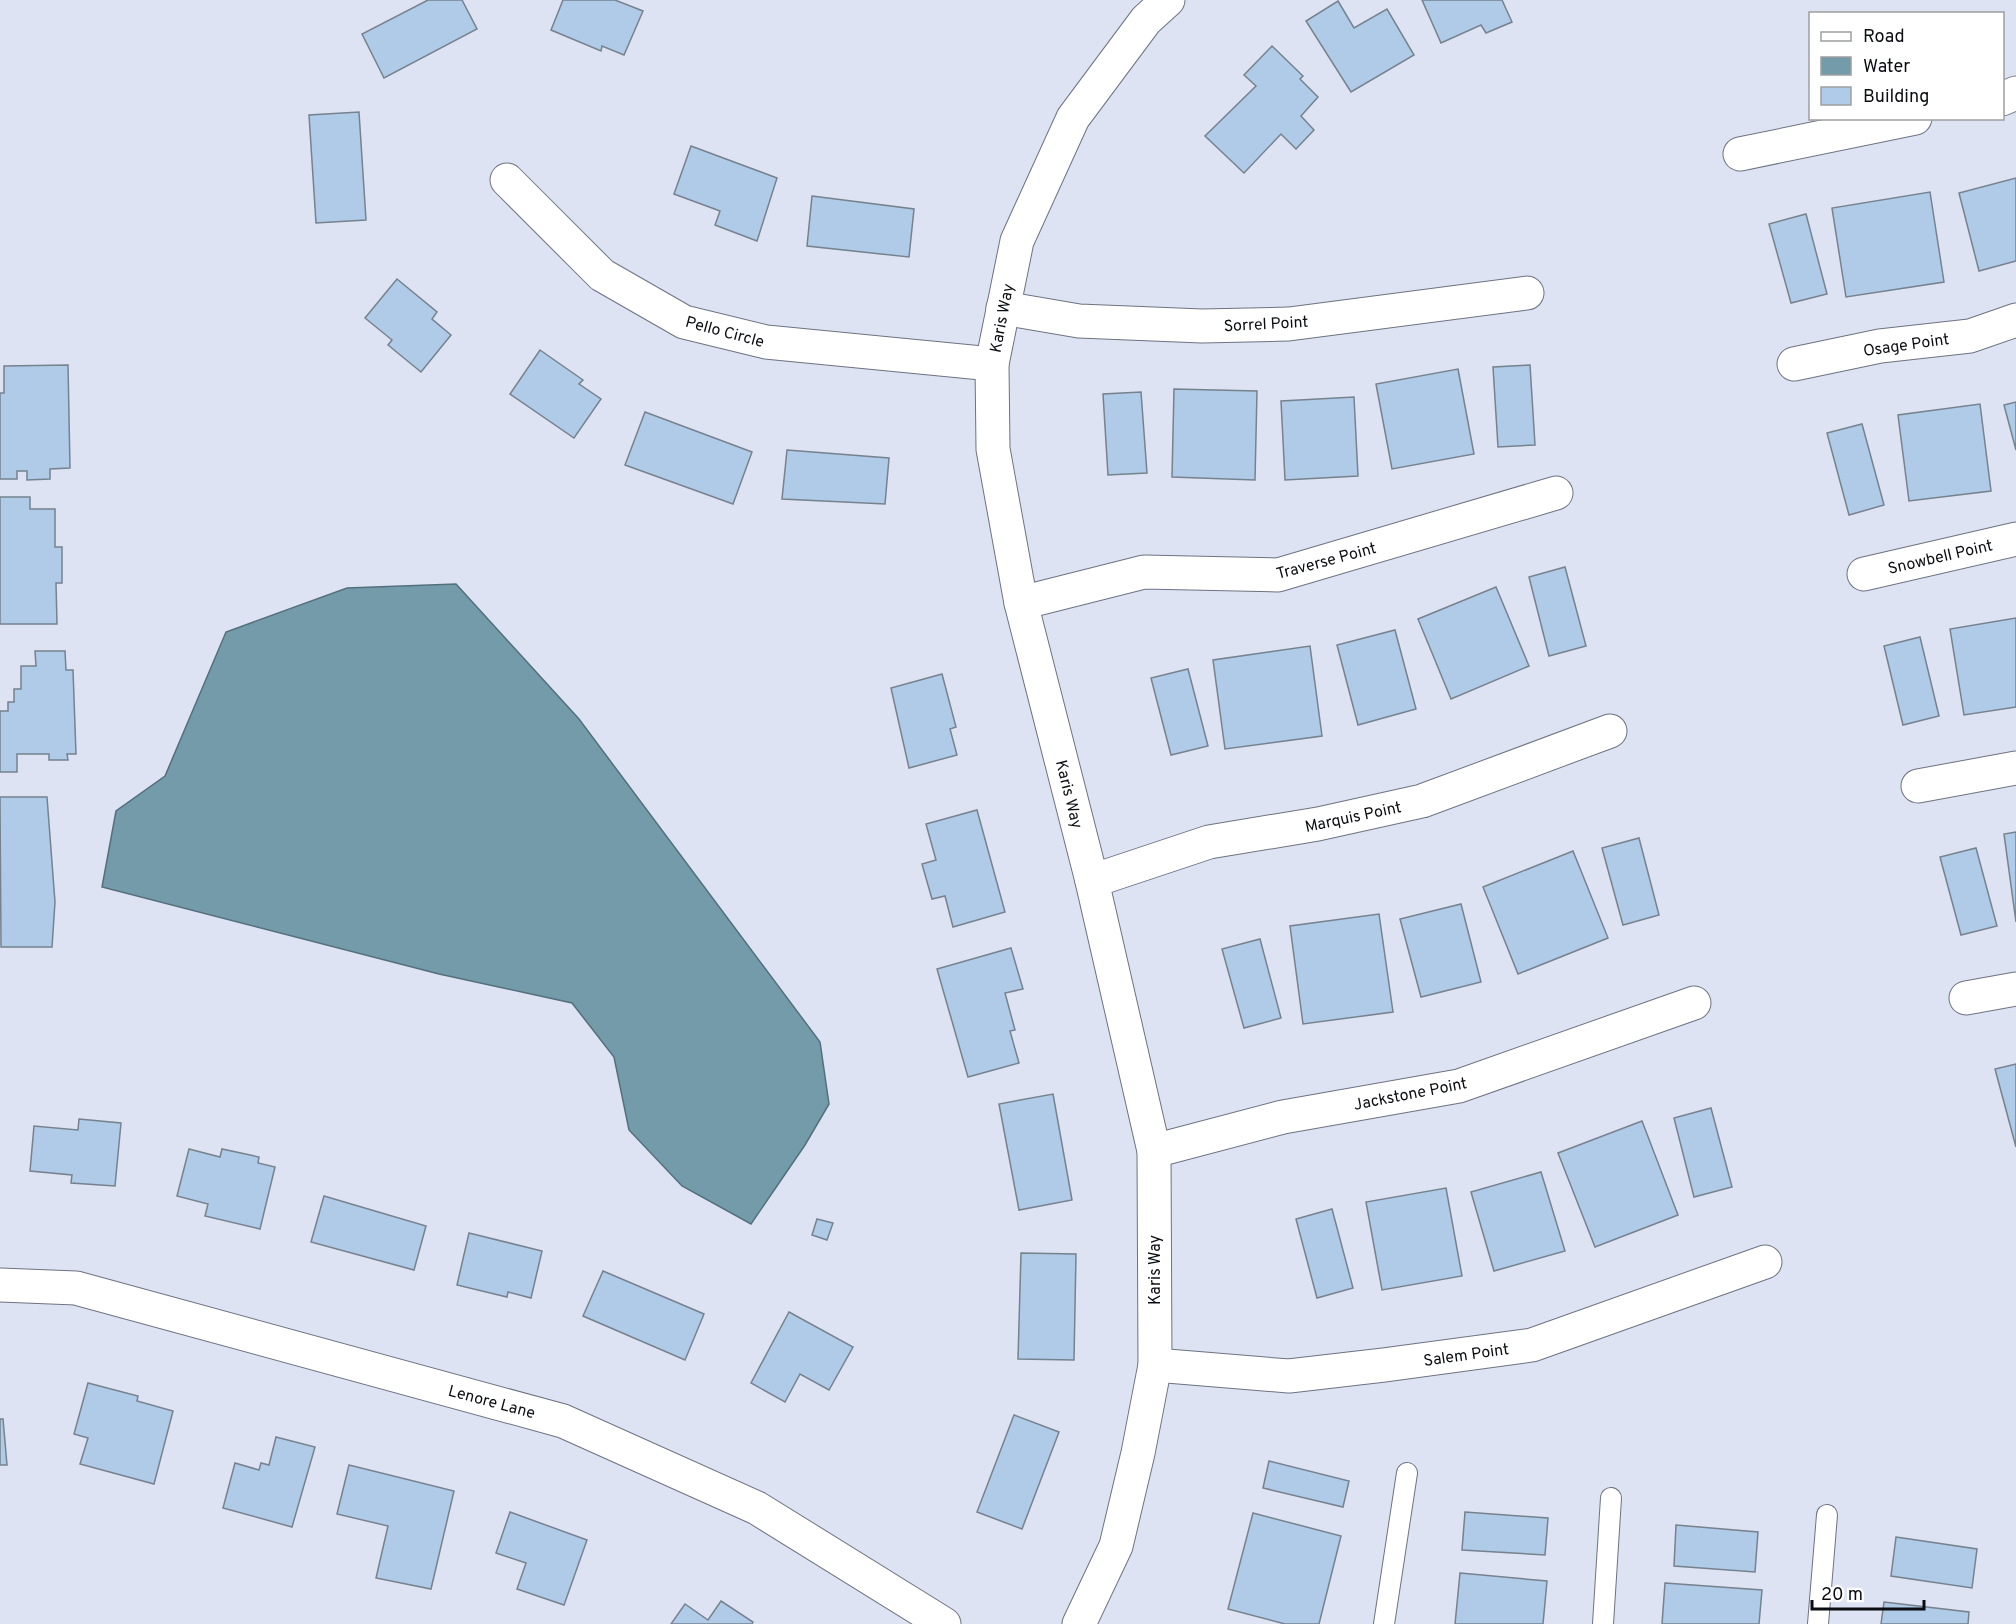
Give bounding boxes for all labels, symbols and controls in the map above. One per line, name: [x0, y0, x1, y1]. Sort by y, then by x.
legend: [1809, 12, 2004, 120]
text: Road: [1863, 26, 1905, 49]
text: Water: [1863, 56, 1910, 79]
text: Building: [1863, 86, 1929, 109]
street label: Karis Way: [986, 282, 1019, 355]
street label: Pello Circle: [683, 313, 766, 353]
street label: Sorrel Point: [1223, 313, 1309, 337]
street label: Osage Point: [1862, 330, 1950, 362]
street label: Snowbell Point: [1886, 536, 1995, 580]
street label: Traverse Point: [1274, 539, 1379, 585]
street label: Karis Way: [1050, 758, 1086, 831]
street label: Marquis Point: [1303, 798, 1403, 838]
street label: Jackstone Point: [1352, 1074, 1469, 1116]
street label: Karis Way: [1146, 1235, 1166, 1305]
street label: Salem Point: [1422, 1340, 1510, 1372]
street label: Lenore Lane: [446, 1382, 537, 1424]
scale bar: [1812, 1573, 1924, 1611]
text: 20 m: [1821, 1584, 1863, 1607]

